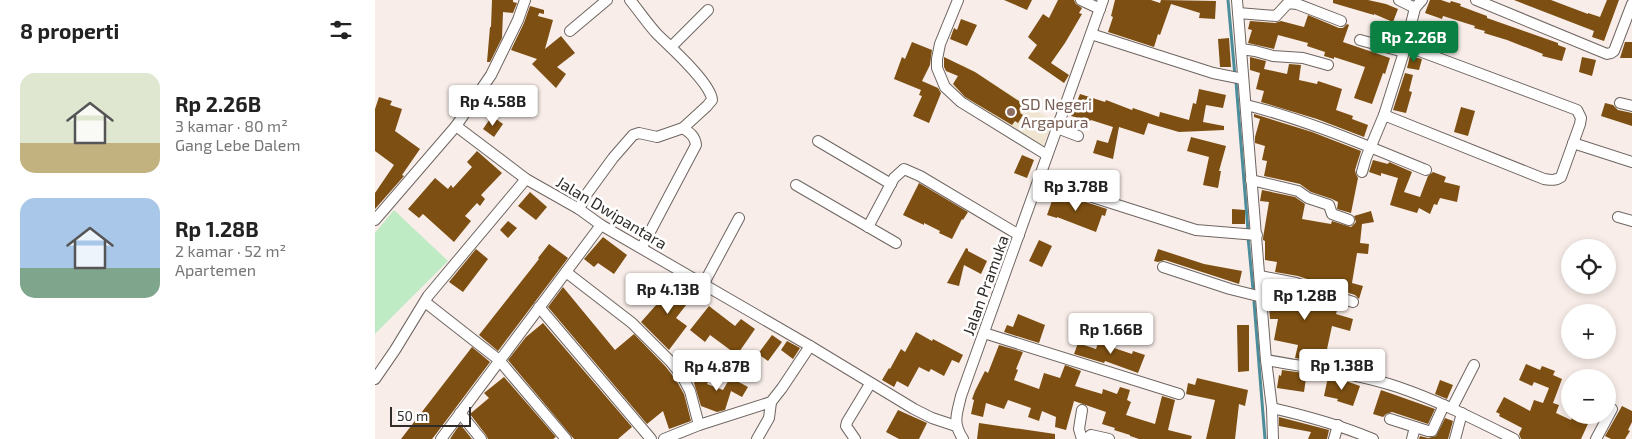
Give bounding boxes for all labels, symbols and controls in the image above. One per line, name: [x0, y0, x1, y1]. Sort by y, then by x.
icon: filters: [327, 16, 355, 44]
text: 8 properti: [20, 18, 119, 43]
pin: Rp 2.26B: [1362, 20, 1466, 63]
text: Rp 2.26B: [1381, 27, 1447, 46]
pin: Rp 4.58B: [441, 84, 545, 127]
text: Rp 2.26B: [175, 91, 261, 116]
text: Rp 4.58B: [460, 91, 526, 110]
icon: home: [60, 93, 120, 153]
place label: SD Negeri Argapura: [1021, 94, 1092, 131]
marker: SD Negeri Argapura: [1005, 106, 1017, 118]
text: 3 kamar · 80 m²: [175, 116, 288, 135]
text: Gang Lebe Dalem: [175, 135, 300, 154]
pin: Rp 3.78B: [1024, 170, 1128, 212]
street label: Jalan Dwipantara: [553, 171, 671, 253]
text: Rp 3.78B: [1044, 176, 1108, 195]
text: Rp 1.28B: [175, 216, 259, 241]
icon: home: [60, 218, 120, 278]
street label: Jalan Pramuka: [958, 232, 1012, 338]
map controls: [1561, 239, 1616, 424]
button: locate: [1561, 239, 1616, 294]
text: 2 kamar · 52 m²: [175, 241, 286, 260]
text: Apartemen: [175, 260, 256, 279]
pin: Rp 4.13B: [616, 272, 720, 315]
pin: Rp 1.28B: [1253, 278, 1357, 321]
text: Rp 4.13B: [636, 279, 700, 298]
text: Rp 1.28B: [1273, 285, 1337, 304]
button: +: [1561, 304, 1616, 359]
pin: Rp 1.66B: [1059, 312, 1163, 355]
text: Rp 1.66B: [1079, 319, 1143, 338]
pin: Rp 1.38B: [1290, 348, 1394, 391]
pin: Rp 4.87B: [665, 350, 769, 392]
text: Rp 1.38B: [1310, 355, 1374, 374]
text: Rp 4.87B: [684, 356, 750, 375]
button: −: [1561, 369, 1616, 424]
scale bar: [390, 404, 471, 427]
text: 50 m: [397, 407, 428, 424]

